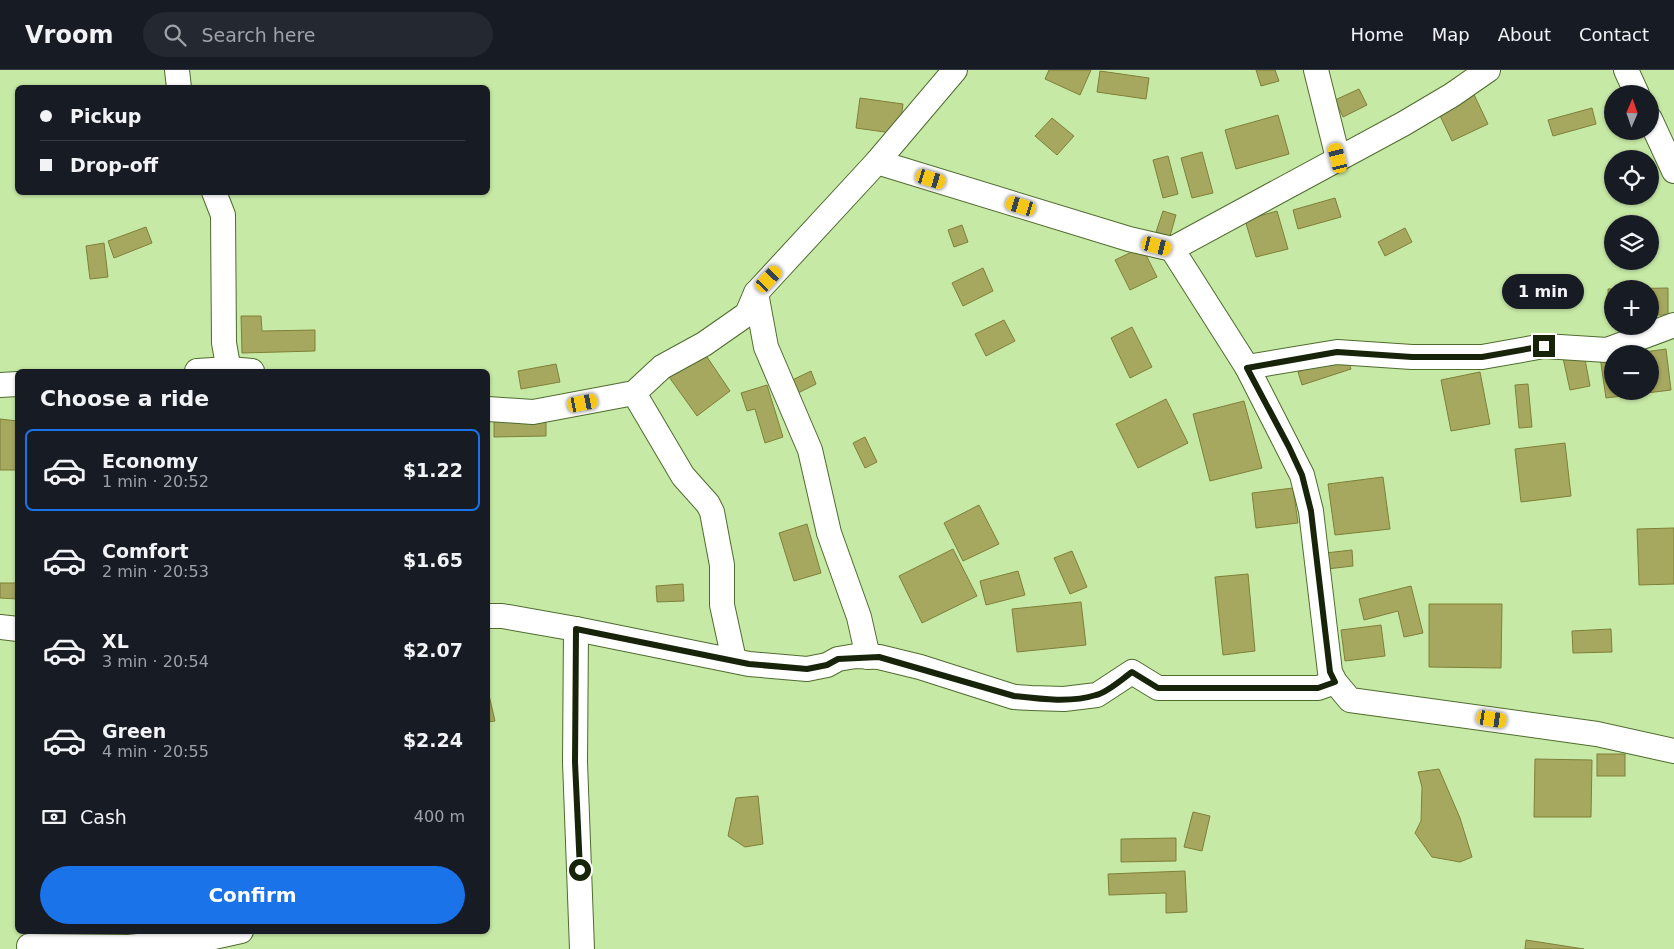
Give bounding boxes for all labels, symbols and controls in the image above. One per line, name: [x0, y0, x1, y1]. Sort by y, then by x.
search box: [143, 12, 493, 57]
text: Vroom: [25, 21, 113, 49]
icon: search: [161, 21, 189, 49]
text: Search here: [201, 24, 316, 46]
text: Home: [1351, 24, 1404, 45]
text: Map: [1432, 24, 1470, 45]
text: About: [1498, 24, 1551, 45]
text: Contact: [1579, 24, 1649, 45]
north arrow: [1604, 85, 1659, 140]
map controls: [1604, 85, 1659, 400]
text: Pickup: [70, 105, 141, 127]
car: [1327, 142, 1348, 174]
button: locate: [1604, 150, 1659, 205]
text: Drop-off: [70, 154, 158, 176]
car: [914, 167, 947, 191]
car: [1004, 194, 1037, 218]
button: layers: [1604, 215, 1659, 270]
car: [1140, 235, 1173, 257]
car: [753, 263, 784, 295]
callout: 1 min: [1503, 274, 1585, 308]
button: +: [1604, 280, 1659, 335]
text: 1 min: [1518, 282, 1568, 301]
route end: [1533, 335, 1555, 357]
button: −: [1604, 345, 1659, 400]
text: Choose a ride: [40, 386, 209, 411]
car: [566, 393, 599, 413]
icon: car: [42, 448, 87, 493]
text: Economy: [102, 450, 198, 472]
text: $1.22: [403, 459, 463, 481]
text: 1 min · 20:52: [102, 472, 209, 491]
icon: car: [42, 538, 87, 583]
text: Comfort: [102, 540, 189, 562]
text: $1.65: [403, 549, 463, 571]
text: 2 min · 20:53: [102, 562, 209, 581]
icon: car: [42, 628, 87, 673]
text: XL: [102, 630, 129, 652]
text: $2.07: [403, 639, 463, 661]
text: 3 min · 20:54: [102, 652, 209, 671]
car: [1476, 709, 1507, 729]
icon: car: [42, 718, 87, 763]
text: Green: [102, 720, 166, 742]
text: $2.24: [403, 729, 463, 751]
text: 4 min · 20:55: [102, 742, 209, 761]
icon: cash: [40, 803, 68, 831]
text: Cash: [80, 806, 127, 828]
text: 400 m: [414, 807, 465, 826]
route start: [569, 859, 591, 881]
button: Confirm: [40, 866, 465, 924]

